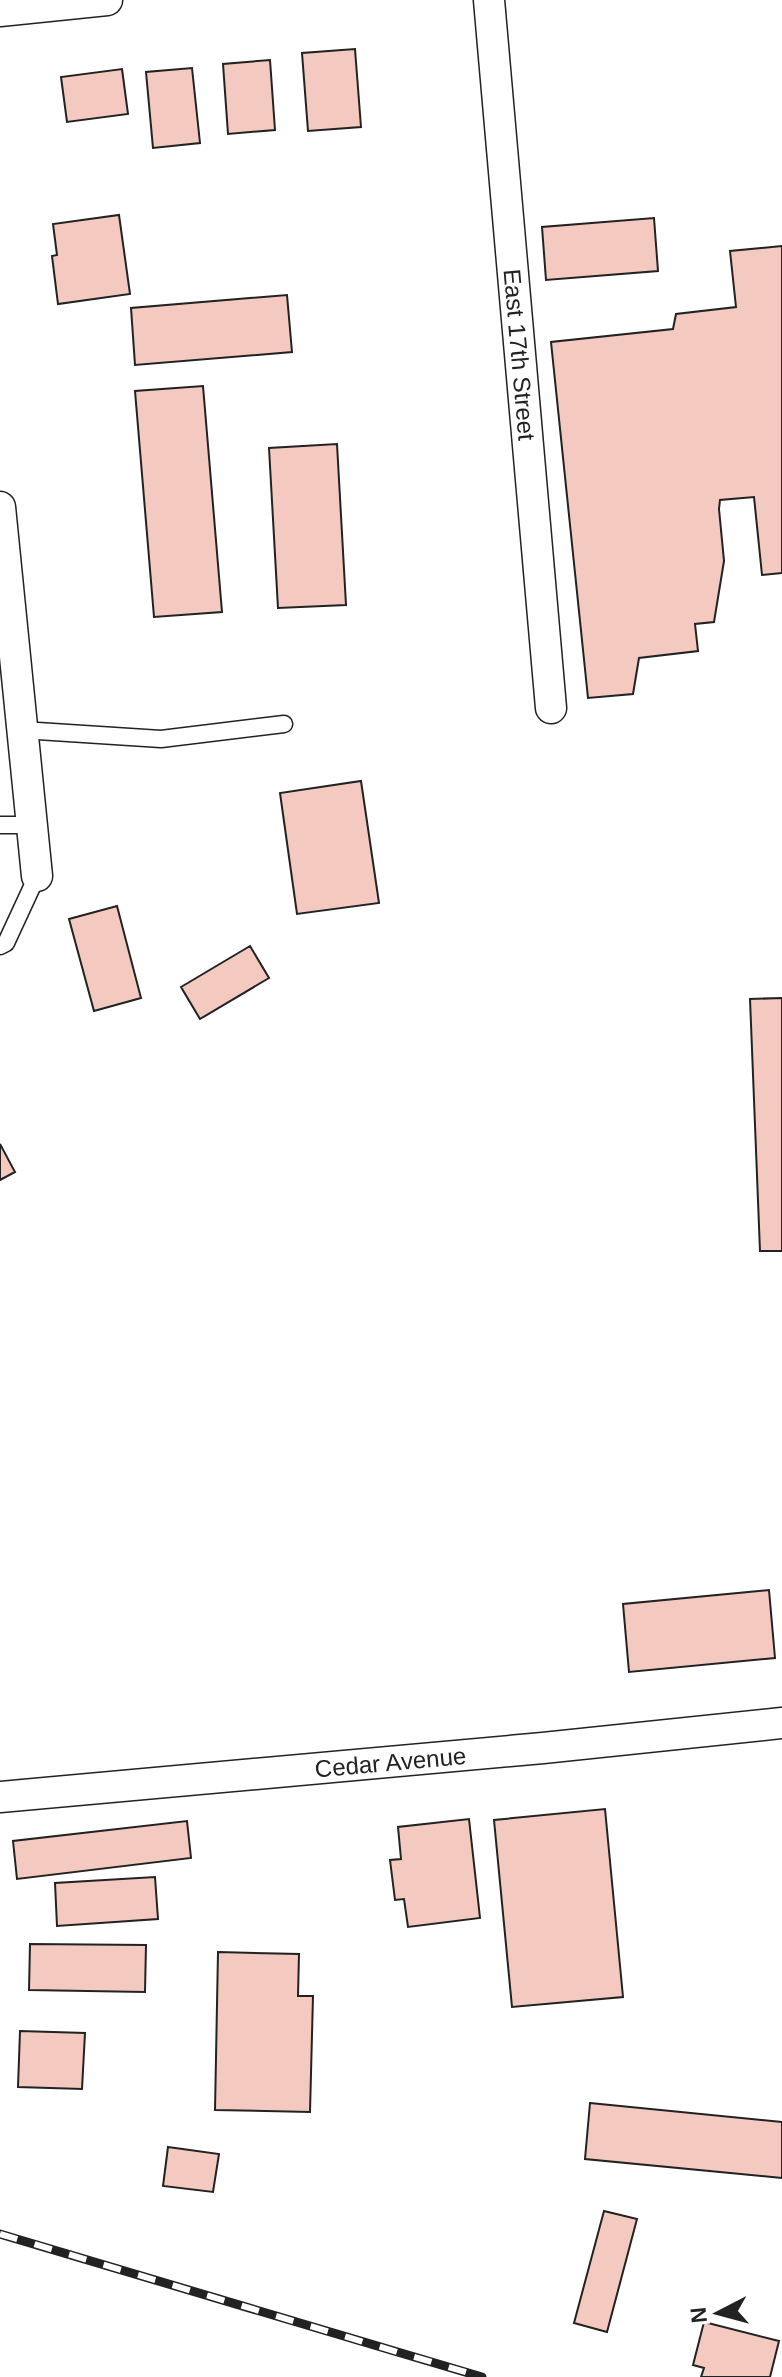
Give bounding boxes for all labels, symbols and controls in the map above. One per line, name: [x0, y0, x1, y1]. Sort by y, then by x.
street label: East 17th Street: [499, 268, 541, 442]
street label: Cedar Avenue: [314, 1742, 467, 1782]
north arrow: [678, 2273, 758, 2353]
text: N: [685, 2306, 712, 2324]

